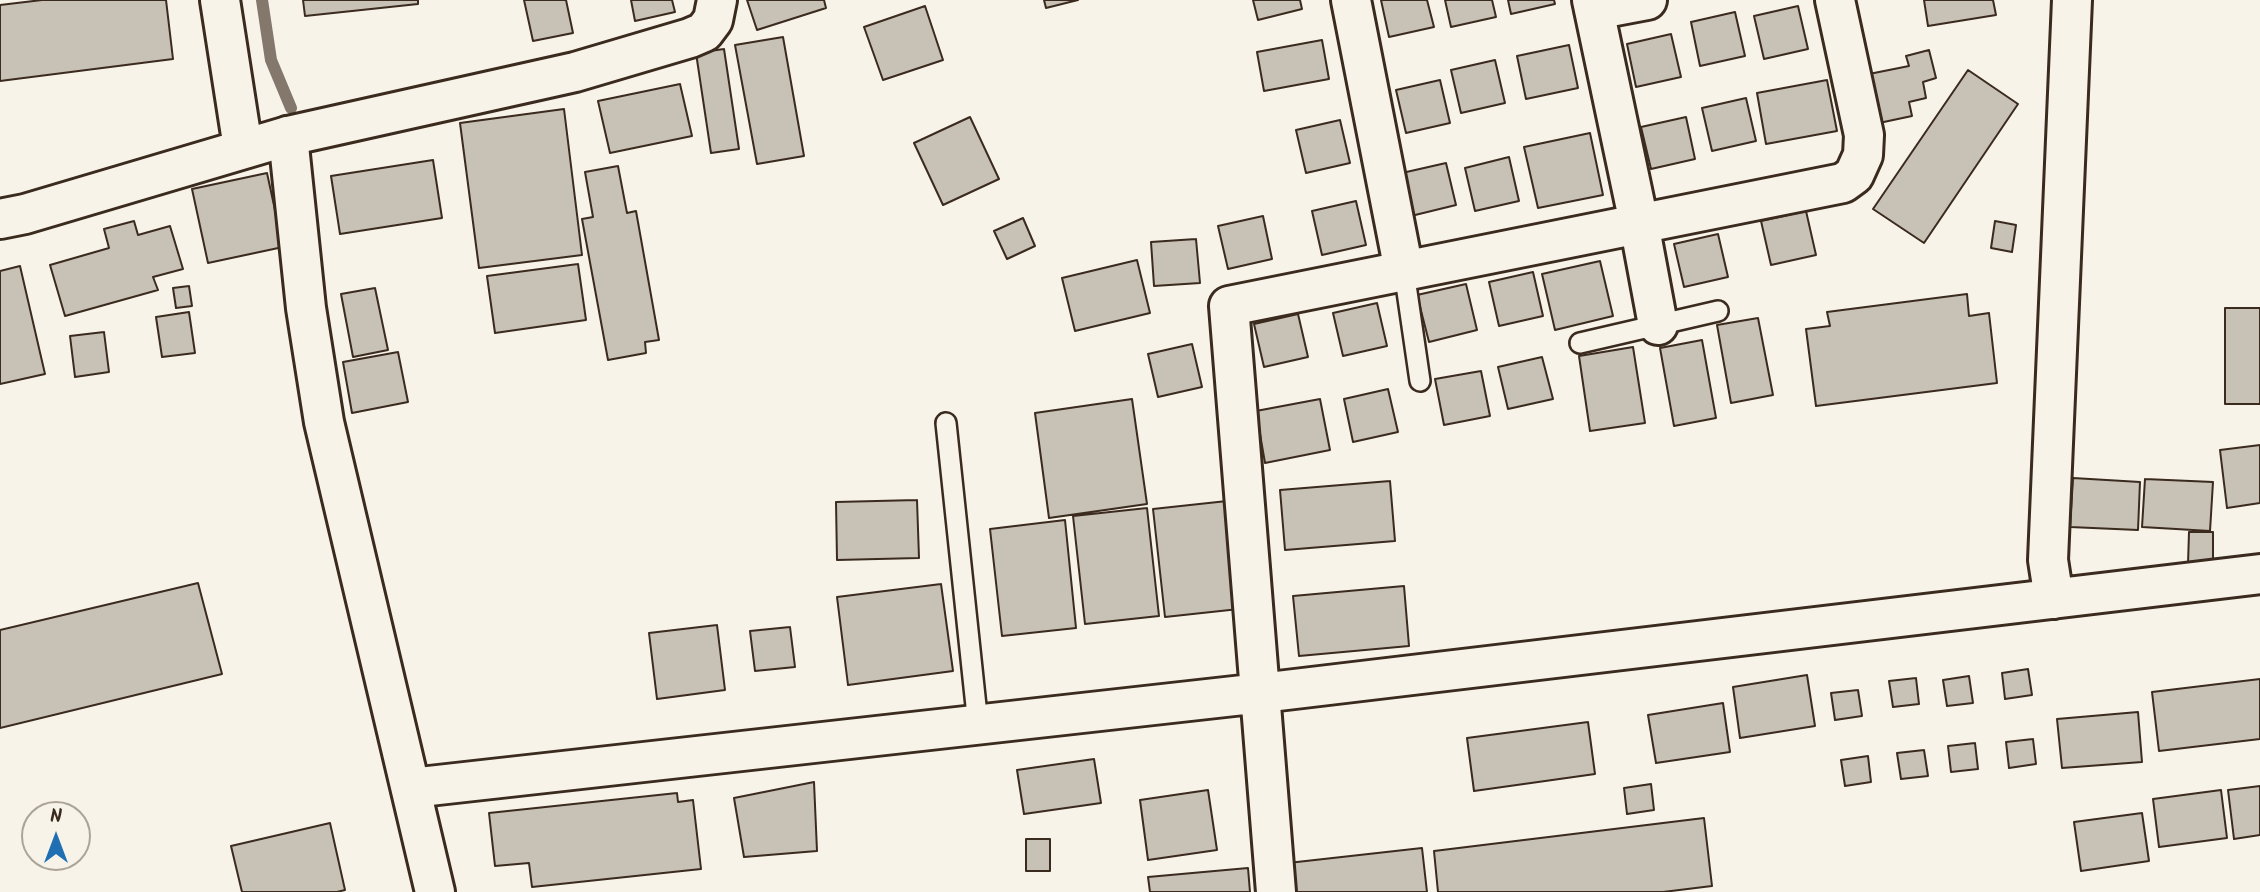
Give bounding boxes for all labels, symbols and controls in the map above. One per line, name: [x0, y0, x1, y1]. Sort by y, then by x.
north arrow: [21, 801, 91, 871]
text: N: [50, 802, 62, 832]

